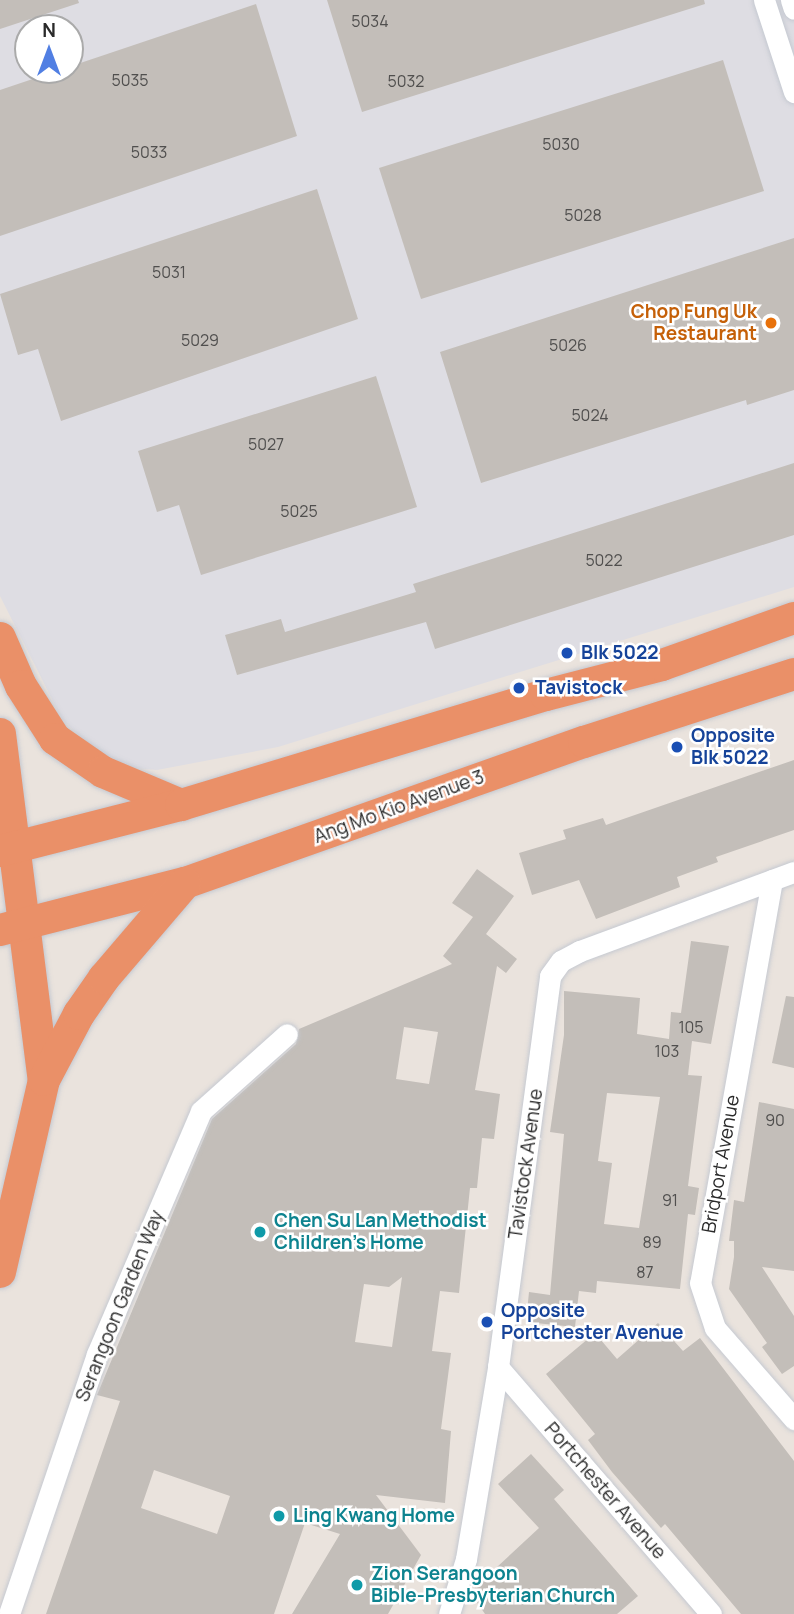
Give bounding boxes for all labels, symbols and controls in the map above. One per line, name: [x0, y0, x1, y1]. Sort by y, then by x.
house number: 5034: [351, 11, 389, 31]
north arrow: [14, 14, 84, 84]
text: N: [42, 17, 56, 43]
house number: 5035: [111, 70, 149, 90]
house number: 5032: [388, 71, 424, 91]
house number: 5030: [542, 134, 580, 154]
house number: 5033: [131, 142, 167, 162]
house number: 5028: [564, 205, 602, 225]
house number: 5031: [152, 262, 186, 282]
place label: Chop Fung Uk Restaurant: [631, 301, 757, 345]
marker: Chop Fung Uk Restaurant: [763, 315, 779, 331]
house number: 5029: [181, 330, 219, 350]
house number: 5026: [549, 335, 587, 355]
house number: 5024: [571, 405, 609, 425]
house number: 5027: [248, 434, 284, 454]
house number: 5025: [280, 501, 318, 521]
house number: 5022: [585, 550, 623, 570]
place label: Blk 5022: [581, 642, 659, 664]
marker: Blk 5022: [559, 645, 575, 661]
place label: Tavistock: [535, 677, 622, 699]
marker: Tavistock: [509, 678, 529, 698]
place label: Opposite Blk 5022: [691, 725, 775, 769]
marker: Opposite Blk 5022: [669, 739, 685, 755]
street label: Ang Mo Kio Avenue 3: [311, 766, 487, 848]
house number: 105: [678, 1017, 704, 1037]
house number: 103: [655, 1041, 679, 1061]
street label: Tavistock Avenue: [504, 1087, 548, 1241]
street label: Bridport Avenue: [698, 1093, 744, 1235]
house number: 90: [765, 1110, 785, 1130]
house number: 91: [662, 1190, 678, 1210]
street label: Serangoon Garden Way: [71, 1207, 169, 1405]
place label: Chen Su Lan Methodist Children's Home: [274, 1210, 487, 1254]
marker: Chen Su Lan Methodist Children's Home: [252, 1224, 268, 1240]
house number: 89: [642, 1232, 662, 1252]
house number: 87: [636, 1262, 654, 1282]
place label: Opposite Portchester Avenue: [501, 1300, 684, 1344]
marker: Opposite Portchester Avenue: [479, 1314, 495, 1330]
street label: Portchester Avenue: [539, 1418, 671, 1564]
place label: Ling Kwang Home: [293, 1505, 455, 1527]
marker: Ling Kwang Home: [271, 1508, 287, 1524]
place label: Zion Serangoon Bible-Presbyterian Church: [371, 1563, 615, 1607]
marker: Zion Serangoon Bible-Presbyterian Church: [349, 1577, 365, 1593]

